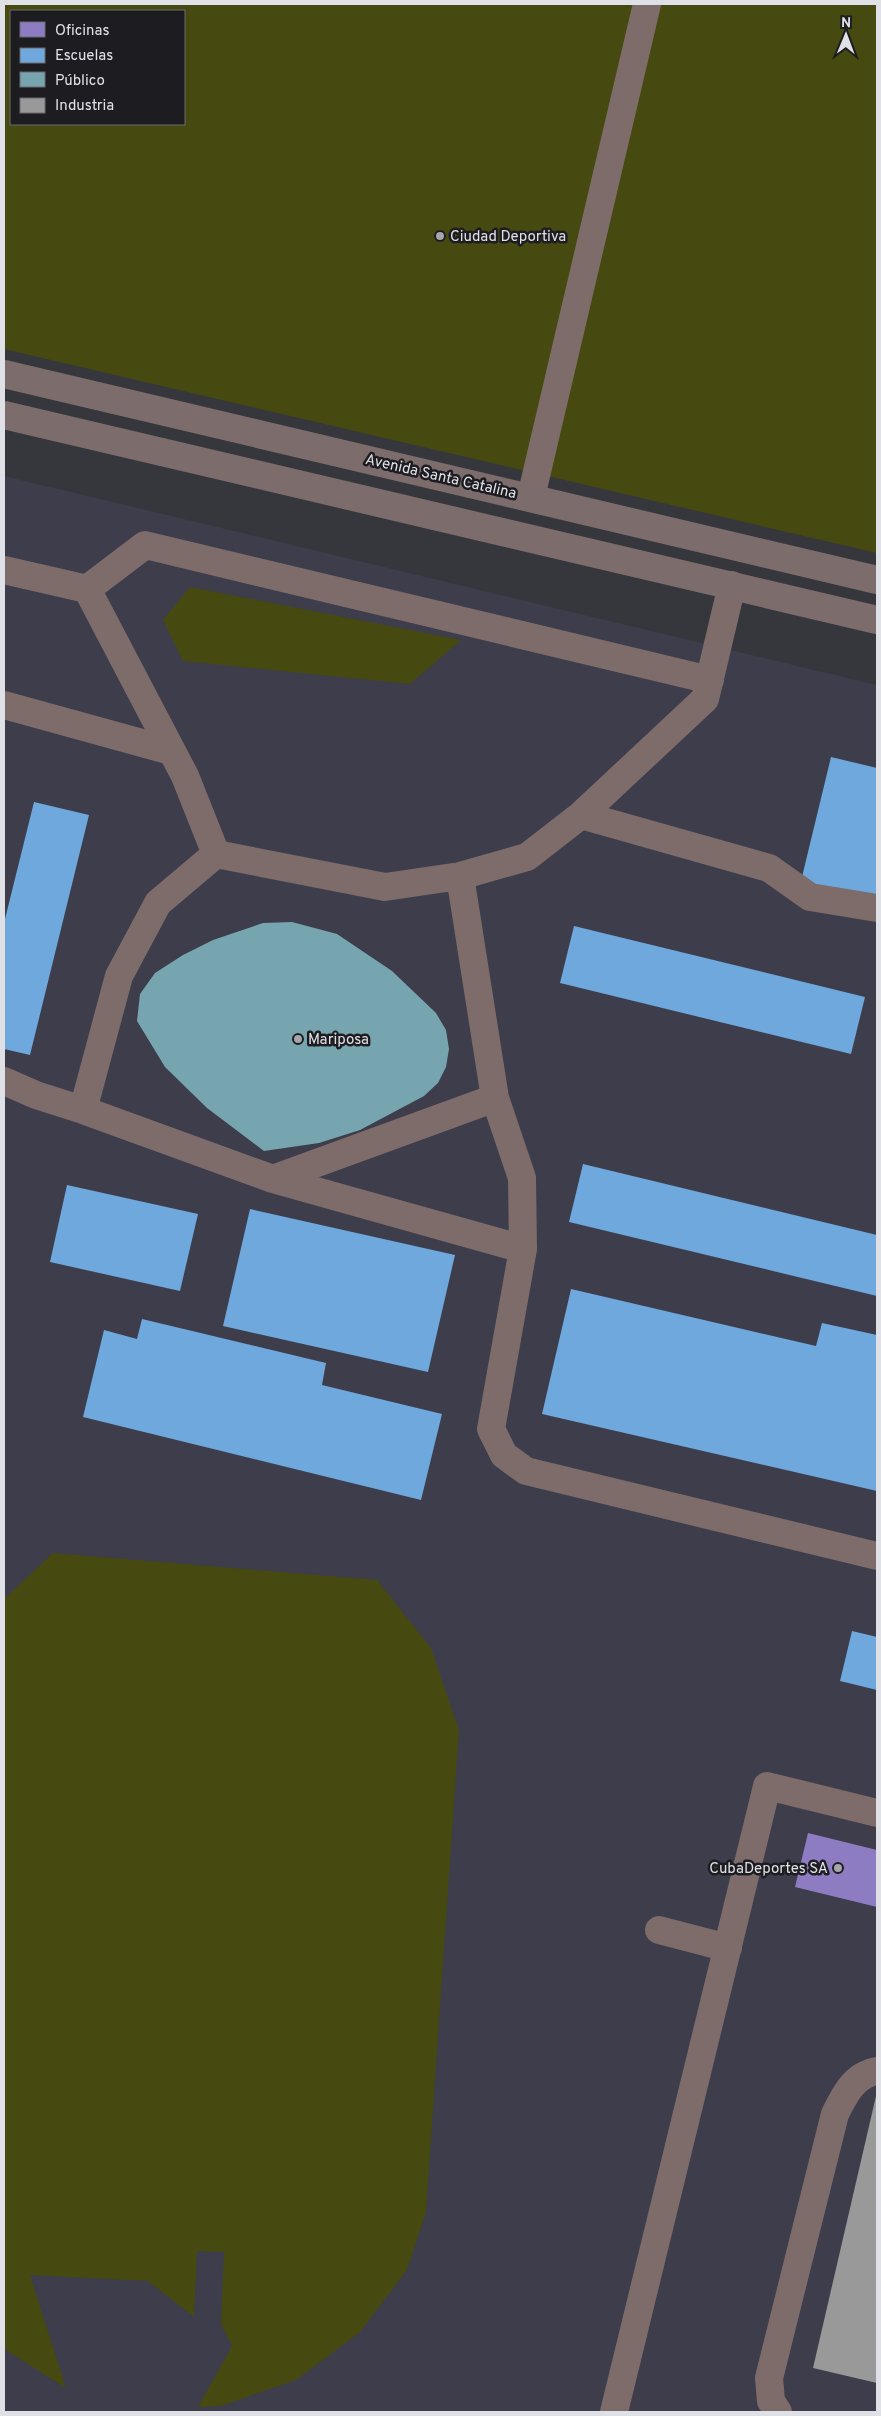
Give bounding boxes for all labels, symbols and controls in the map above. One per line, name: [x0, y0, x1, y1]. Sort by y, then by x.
legend: [10, 10, 185, 125]
north arrow: [821, 10, 871, 60]
text: N: [841, 15, 851, 32]
text: Oficinas: [55, 22, 110, 41]
text: Escuelas: [55, 47, 113, 66]
text: Público: [55, 72, 105, 91]
text: Industria: [55, 97, 114, 116]
place label: Ciudad Deportiva: [450, 228, 566, 247]
marker: Ciudad Deportiva: [434, 230, 446, 242]
street label: Avenida Santa Catalina: [363, 451, 518, 504]
place label: Mariposa: [308, 1031, 369, 1050]
marker: Mariposa: [292, 1033, 304, 1045]
place label: CubaDeportes SA: [709, 1860, 828, 1879]
marker: CubaDeportes SA: [832, 1862, 844, 1874]

